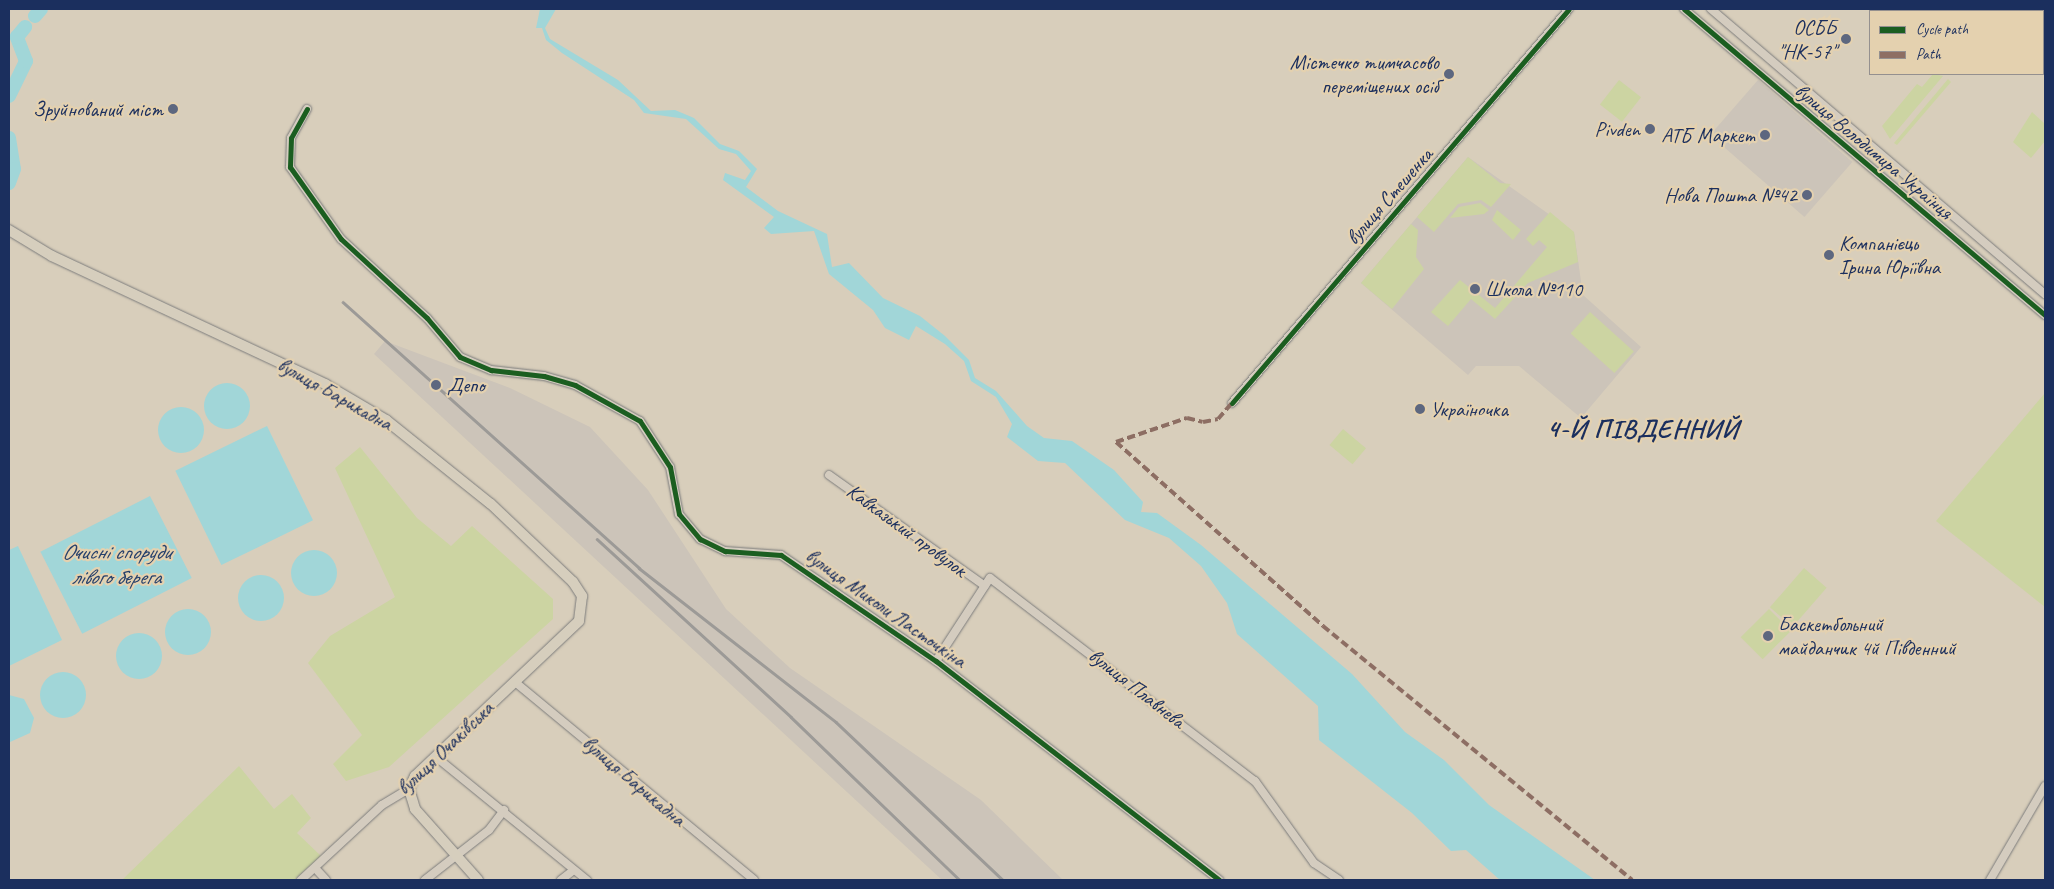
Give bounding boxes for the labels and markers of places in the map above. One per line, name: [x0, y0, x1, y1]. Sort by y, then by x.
place label: ОСББ "НК-57": [1778, 14, 1836, 64]
marker: ОСББ "НК-57": [1840, 33, 1852, 45]
place label: Містечко тимчасово переміщених осіб: [1291, 49, 1439, 99]
marker: Містечко тимчасово переміщених осіб: [1443, 68, 1455, 80]
place label: Зруйнований міст: [33, 96, 163, 122]
marker: Зруйнований міст: [167, 103, 179, 115]
place label: Pivden: [1594, 116, 1640, 142]
place label: АТБ Маркет: [1661, 122, 1755, 148]
marker: Pivden: [1644, 123, 1656, 135]
marker: АТБ Маркет: [1759, 129, 1771, 141]
place label: Нова Пошта №42: [1663, 182, 1797, 208]
marker: Нова Пошта №42: [1801, 189, 1813, 201]
place label: Компанієць Ірина Юріївна: [1839, 230, 1940, 280]
marker: Компанієць Ірина Юріївна: [1823, 249, 1835, 261]
place label: Школа №110: [1485, 276, 1582, 302]
marker: Школа №110: [1469, 283, 1481, 295]
place label: Депо: [447, 372, 485, 398]
marker: Депо: [429, 378, 443, 392]
place label: Україночка: [1430, 396, 1508, 422]
marker: Україночка: [1414, 403, 1426, 415]
place label: Баскетбольний майданчик 4й Південний: [1778, 611, 1956, 661]
marker: Баскетбольний майданчик 4й Південний: [1762, 630, 1774, 642]

